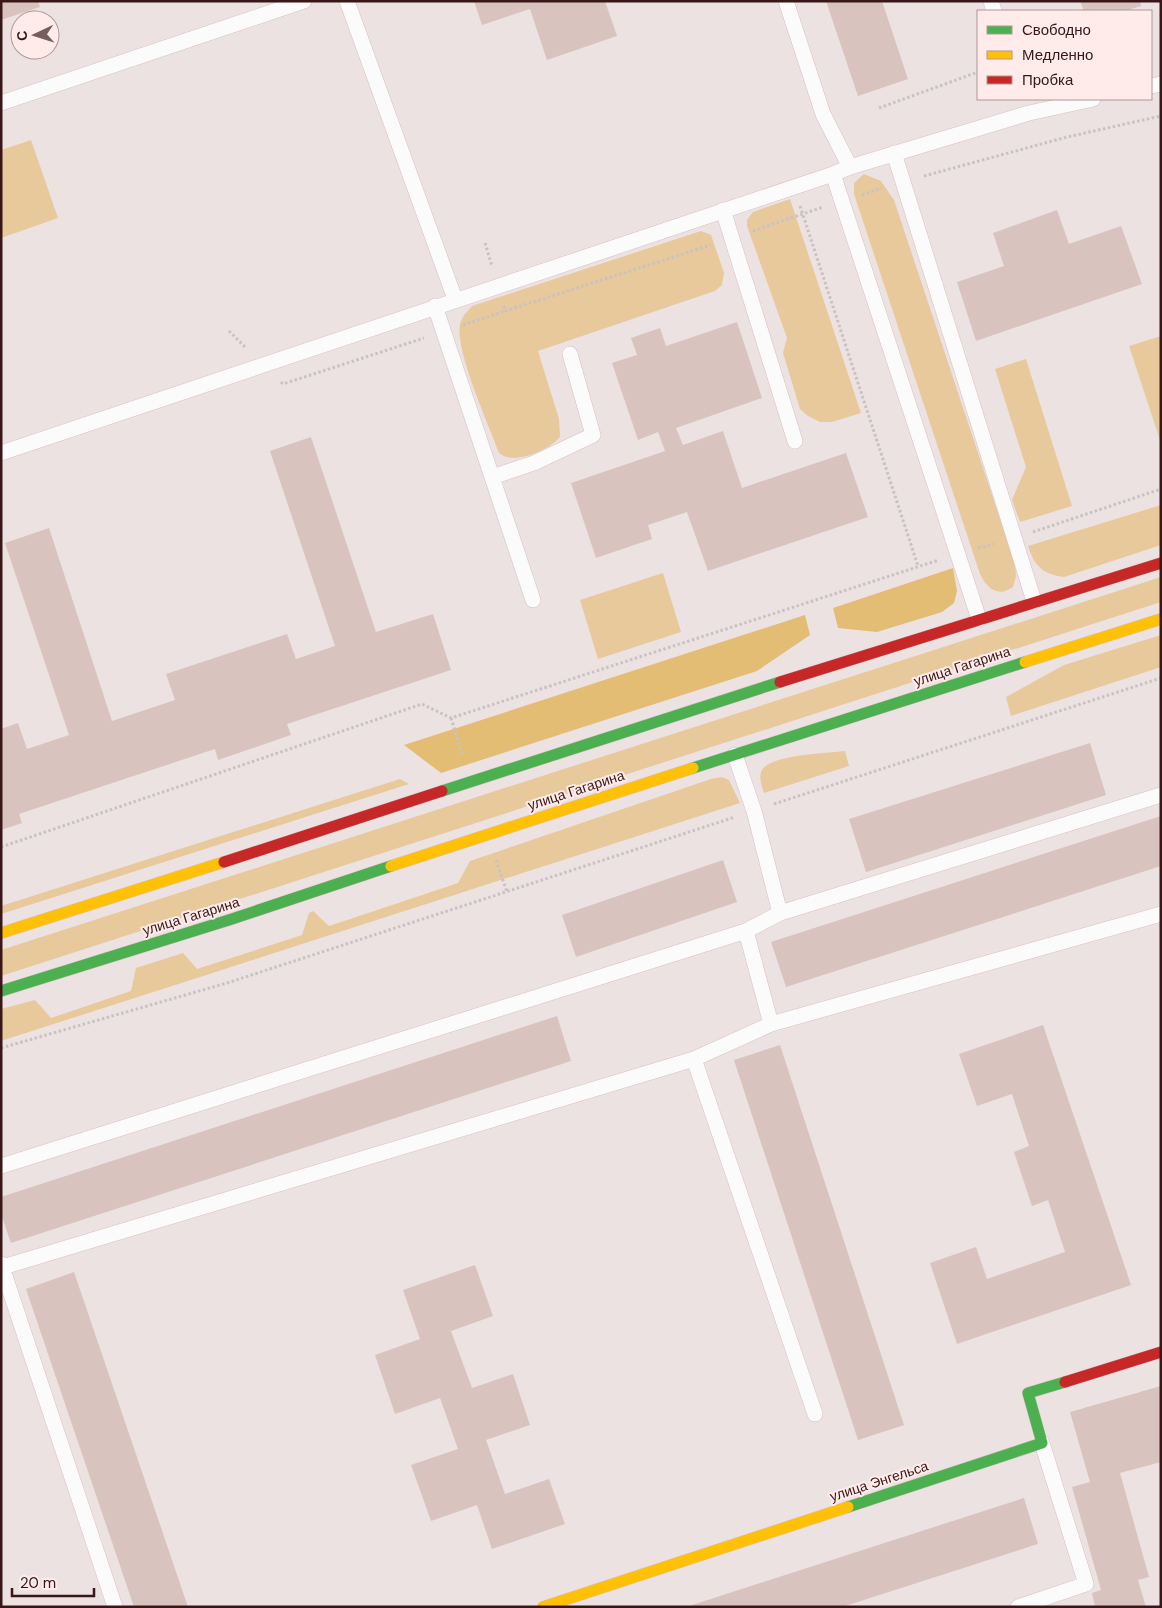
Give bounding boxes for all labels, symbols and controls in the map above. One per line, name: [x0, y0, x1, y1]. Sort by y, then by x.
north arrow: [10, 10, 60, 60]
legend: [977, 10, 1152, 100]
text: Свободно: [1022, 20, 1091, 40]
text: С: [13, 30, 31, 42]
text: Медленно: [1022, 45, 1093, 65]
text: Пробка: [1022, 70, 1074, 90]
street label: улица Гагарина: [911, 642, 1013, 690]
street label: улица Гагарина: [525, 766, 627, 814]
street label: улица Гагарина: [140, 893, 242, 939]
street label: улица Энгельса: [828, 1457, 931, 1505]
scale bar: [12, 1566, 95, 1598]
text: 20 m: [20, 1573, 56, 1593]

